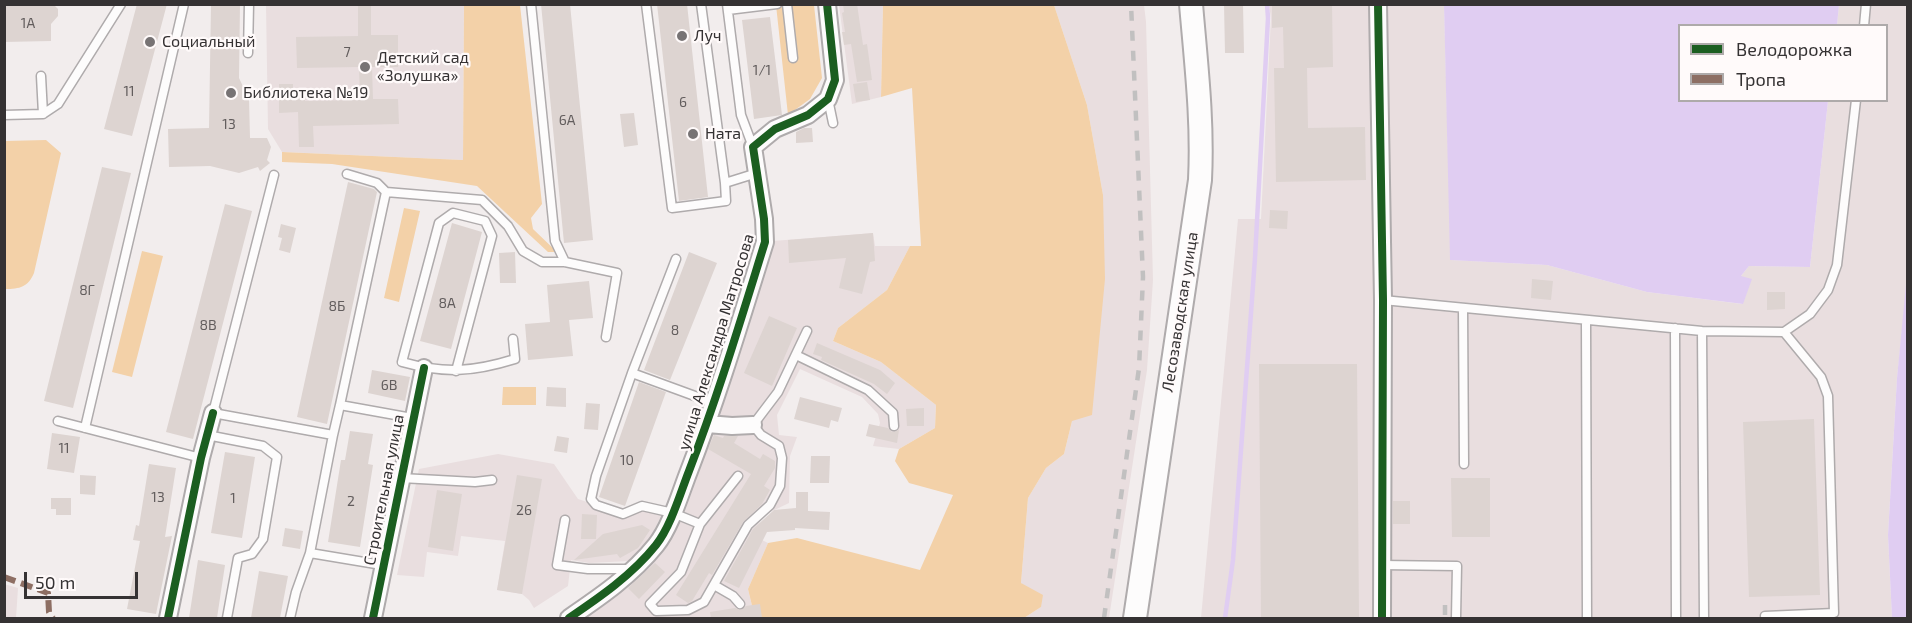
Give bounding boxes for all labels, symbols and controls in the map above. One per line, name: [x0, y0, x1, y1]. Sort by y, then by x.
house number: 1А: [21, 15, 35, 31]
legend: [1678, 24, 1888, 102]
place label: Луч: [694, 26, 721, 46]
marker: Луч: [675, 29, 689, 43]
place label: Социальный: [162, 32, 255, 52]
marker: Социальный: [143, 35, 157, 49]
text: Велодорожка: [1736, 38, 1852, 60]
house number: 7: [343, 44, 351, 60]
place label: Детский сад «Золушка»: [377, 48, 469, 86]
marker: Детский сад «Золушка»: [358, 60, 372, 74]
house number: 1/1: [753, 62, 771, 78]
text: Тропа: [1736, 68, 1786, 90]
house number: 11: [123, 83, 135, 99]
place label: Библиотека №19: [243, 83, 368, 103]
marker: Библиотека №19: [224, 86, 238, 100]
house number: 6: [679, 94, 687, 110]
house number: 6А: [559, 112, 575, 128]
house number: 13: [222, 116, 236, 132]
place label: Ната: [705, 124, 741, 144]
marker: Ната: [686, 127, 700, 141]
street label: улица Александра Матросова: [674, 231, 758, 453]
street label: Лесозаводская улица: [1158, 231, 1202, 393]
house number: 8Г: [79, 282, 95, 298]
house number: 8А: [438, 295, 456, 311]
house number: 8Б: [329, 298, 345, 314]
house number: 8В: [199, 317, 217, 333]
house number: 8: [671, 322, 679, 338]
house number: 6В: [381, 377, 397, 393]
street label: Строительная улица: [360, 413, 408, 567]
house number: 11: [58, 440, 70, 456]
house number: 10: [620, 452, 634, 468]
house number: 13: [151, 489, 165, 505]
house number: 1: [230, 490, 236, 506]
house number: 2: [347, 493, 355, 509]
house number: 26: [516, 502, 532, 518]
scale bar: [27, 560, 141, 598]
text: 50 m: [35, 571, 75, 593]

